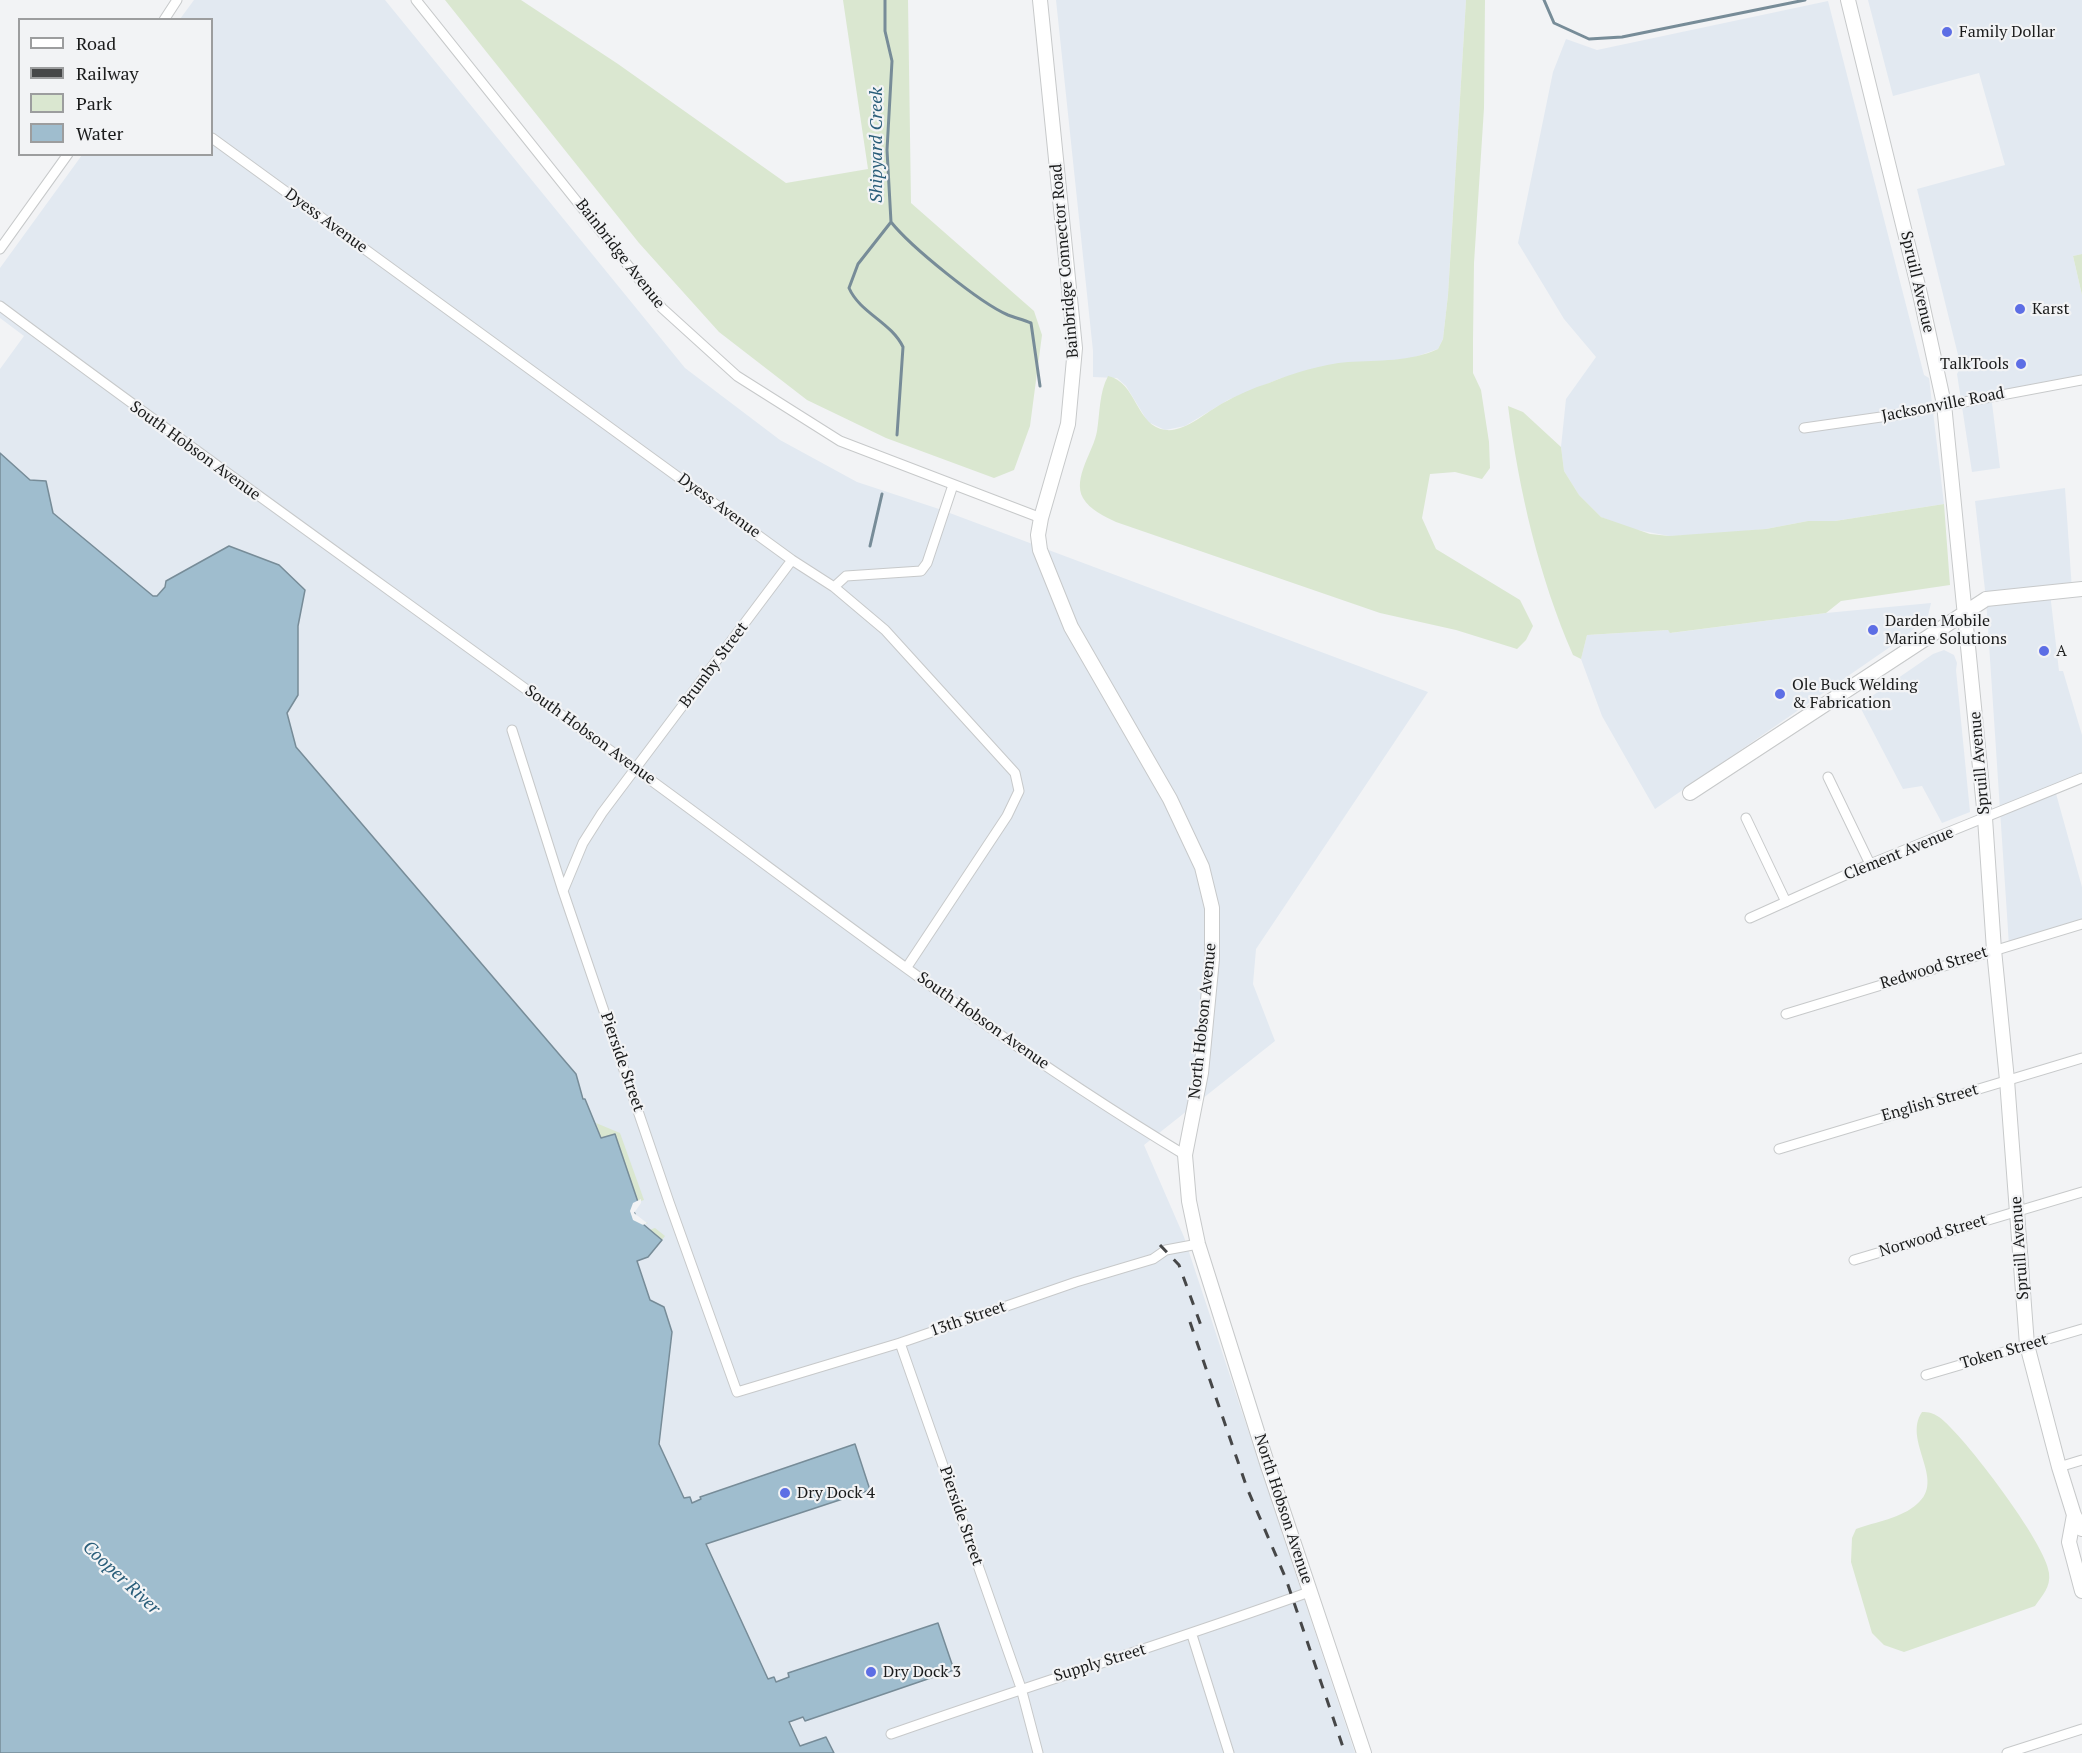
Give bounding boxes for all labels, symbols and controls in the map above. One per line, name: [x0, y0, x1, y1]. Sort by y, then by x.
legend: [18, 18, 213, 156]
place label: Family Dollar: [1959, 22, 2055, 42]
marker: Family Dollar: [1940, 25, 1954, 39]
text: Road: [76, 31, 116, 55]
text: Railway: [76, 61, 139, 85]
water label: Shipyard Creek: [866, 87, 888, 203]
text: Park: [76, 91, 112, 115]
text: Water: [76, 121, 123, 145]
street label: Bainbridge Connector Road: [1047, 163, 1083, 359]
street label: Dyess Avenue: [281, 185, 371, 257]
street label: Bainbridge Avenue: [571, 195, 669, 313]
street label: Spruill Avenue: [1896, 229, 1938, 335]
place label: Karst: [2032, 299, 2069, 319]
marker: Karst: [2013, 302, 2027, 316]
place label: TalkTools: [1940, 354, 2009, 374]
marker: TalkTools: [2014, 357, 2028, 371]
street label: Jacksonville Road: [1880, 384, 2006, 426]
street label: South Hobson Avenue: [126, 397, 264, 505]
street label: Dyess Avenue: [674, 470, 764, 542]
place label: Darden Mobile Marine Solutions: [1885, 611, 2007, 649]
street label: Brumby Street: [676, 618, 752, 712]
marker: Darden Mobile Marine Solutions: [1866, 623, 1880, 637]
place label: A: [2056, 641, 2067, 661]
marker: A: [2037, 644, 2051, 658]
place label: Ole Buck Welding & Fabrication: [1792, 675, 1918, 713]
street label: South Hobson Avenue: [521, 681, 659, 789]
marker: Ole Buck Welding & Fabrication: [1773, 687, 1787, 701]
street label: Spruill Avenue: [1966, 711, 1994, 815]
street label: Clement Avenue: [1841, 823, 1957, 885]
street label: North Hobson Avenue: [1185, 942, 1221, 1100]
street label: Redwood Street: [1878, 943, 1990, 993]
street label: South Hobson Avenue: [913, 968, 1053, 1074]
street label: Pierside Street: [596, 1010, 648, 1114]
street label: English Street: [1879, 1080, 1981, 1126]
street label: Spruill Avenue: [2007, 1196, 2033, 1300]
street label: Norwood Street: [1877, 1211, 1989, 1261]
street label: 13th Street: [928, 1297, 1008, 1341]
street label: Token Street: [1958, 1330, 2050, 1374]
street label: North Hobson Avenue: [1250, 1432, 1316, 1586]
street label: Pierside Street: [935, 1464, 987, 1568]
place label: Dry Dock 4: [797, 1483, 875, 1503]
marker: Dry Dock 4: [778, 1486, 792, 1500]
water label: Cooper River: [78, 1537, 164, 1619]
street label: Supply Street: [1052, 1640, 1148, 1686]
place label: Dry Dock 3: [883, 1662, 961, 1682]
marker: Dry Dock 3: [864, 1665, 878, 1679]

